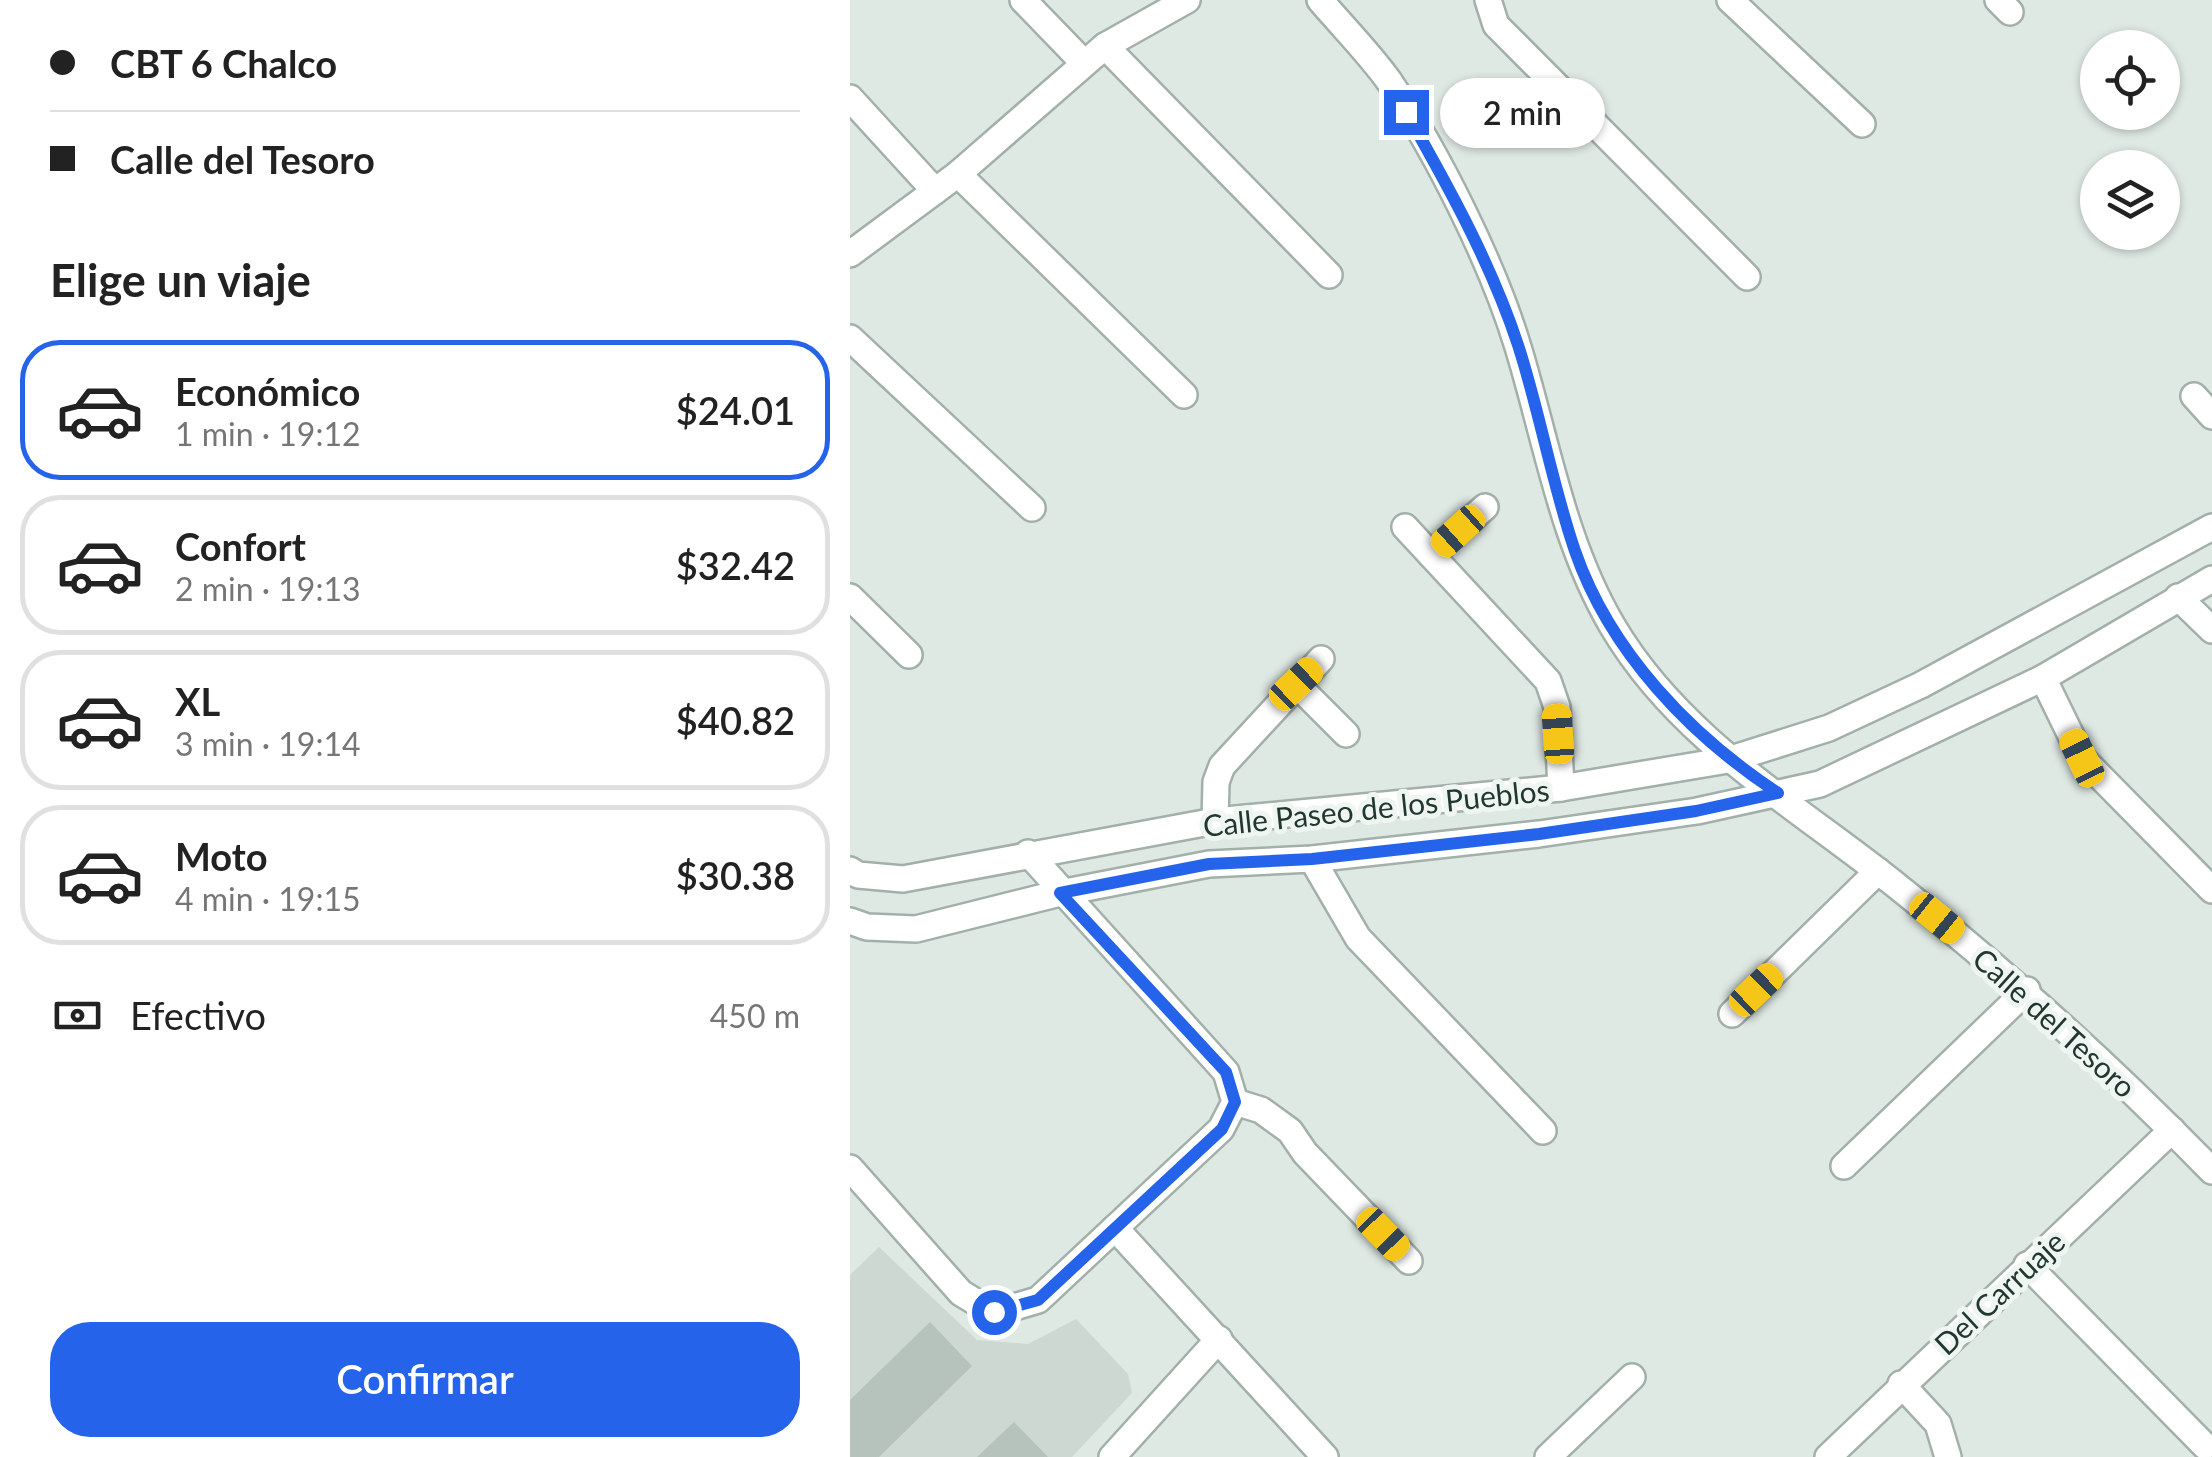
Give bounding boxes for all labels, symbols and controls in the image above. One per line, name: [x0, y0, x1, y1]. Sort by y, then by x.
map controls: [2080, 30, 2180, 250]
button: locate: [2080, 30, 2180, 130]
text: CBT 6 Chalco: [110, 40, 337, 86]
callout: 2 min: [1441, 77, 1606, 147]
route end: [1384, 90, 1429, 135]
text: 2 min: [1483, 93, 1562, 132]
text: Calle del Tesoro: [110, 136, 375, 182]
button: layers: [2080, 150, 2180, 250]
text: Elige un viaje: [50, 253, 311, 307]
icon: car: [55, 365, 145, 455]
text: Económico: [175, 368, 360, 414]
text: $24.01: [676, 387, 795, 433]
text: 1 min · 19:12: [175, 414, 361, 453]
car: [1426, 500, 1490, 562]
icon: car: [55, 520, 145, 610]
text: Confort: [175, 523, 306, 569]
text: $32.42: [676, 542, 795, 588]
text: 2 min · 19:13: [175, 569, 361, 608]
car: [1264, 652, 1328, 716]
icon: car: [55, 675, 145, 765]
text: XL: [175, 678, 220, 724]
text: $40.82: [676, 697, 795, 743]
car: [1541, 703, 1575, 765]
text: 3 min · 19:14: [175, 724, 361, 763]
car: [2055, 724, 2109, 792]
street label: Calle Paseo de los Pueblos: [1201, 771, 1551, 843]
icon: car: [55, 830, 145, 920]
text: Moto: [175, 833, 268, 879]
text: $30.38: [676, 852, 795, 898]
text: 4 min · 19:15: [175, 879, 361, 918]
car: [1904, 887, 1970, 949]
street label: Calle del Tesoro: [1966, 940, 2144, 1104]
car: [1724, 958, 1788, 1022]
icon: cash: [50, 988, 105, 1043]
text: Efectivo: [130, 992, 266, 1038]
text: 450 m: [710, 996, 800, 1035]
car: [1351, 1202, 1415, 1266]
street label: Del Carruaje: [1927, 1223, 2071, 1361]
route start: [972, 1290, 1017, 1335]
button: Confirmar: [50, 1322, 800, 1437]

